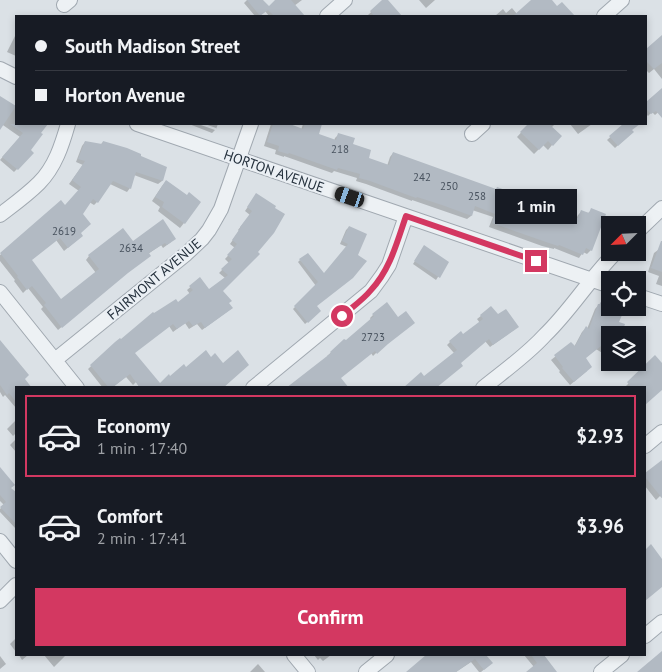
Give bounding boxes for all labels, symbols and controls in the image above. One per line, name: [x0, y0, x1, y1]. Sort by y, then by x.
text: South Madison Street: [65, 34, 240, 58]
text: Horton Avenue: [65, 83, 185, 107]
house number: 218: [331, 142, 349, 156]
street label: HORTON AVENUE: [221, 145, 327, 197]
house number: 242: [413, 170, 431, 184]
house number: 250: [440, 179, 458, 193]
car: [333, 185, 366, 209]
callout: 1 min: [495, 188, 577, 224]
house number: 258: [468, 189, 486, 203]
text: 1 min: [516, 196, 556, 216]
north arrow: [601, 216, 646, 261]
map controls: [601, 216, 646, 371]
house number: 2619: [52, 224, 76, 238]
street label: FAIRMONT AVENUE: [103, 234, 205, 324]
house number: 2634: [119, 241, 143, 255]
route end: [525, 250, 547, 272]
button: locate: [601, 271, 646, 316]
route start: [331, 305, 353, 327]
button: layers: [601, 326, 646, 371]
house number: 2723: [361, 330, 385, 344]
icon: car: [37, 414, 82, 459]
text: Economy: [97, 414, 170, 438]
text: $2.93: [576, 424, 624, 448]
text: 1 min · 17:40: [97, 438, 187, 458]
icon: car: [37, 504, 82, 549]
text: Comfort: [97, 504, 163, 528]
text: $3.96: [576, 514, 624, 538]
text: 2 min · 17:41: [97, 528, 187, 548]
button: Confirm: [35, 588, 626, 646]

